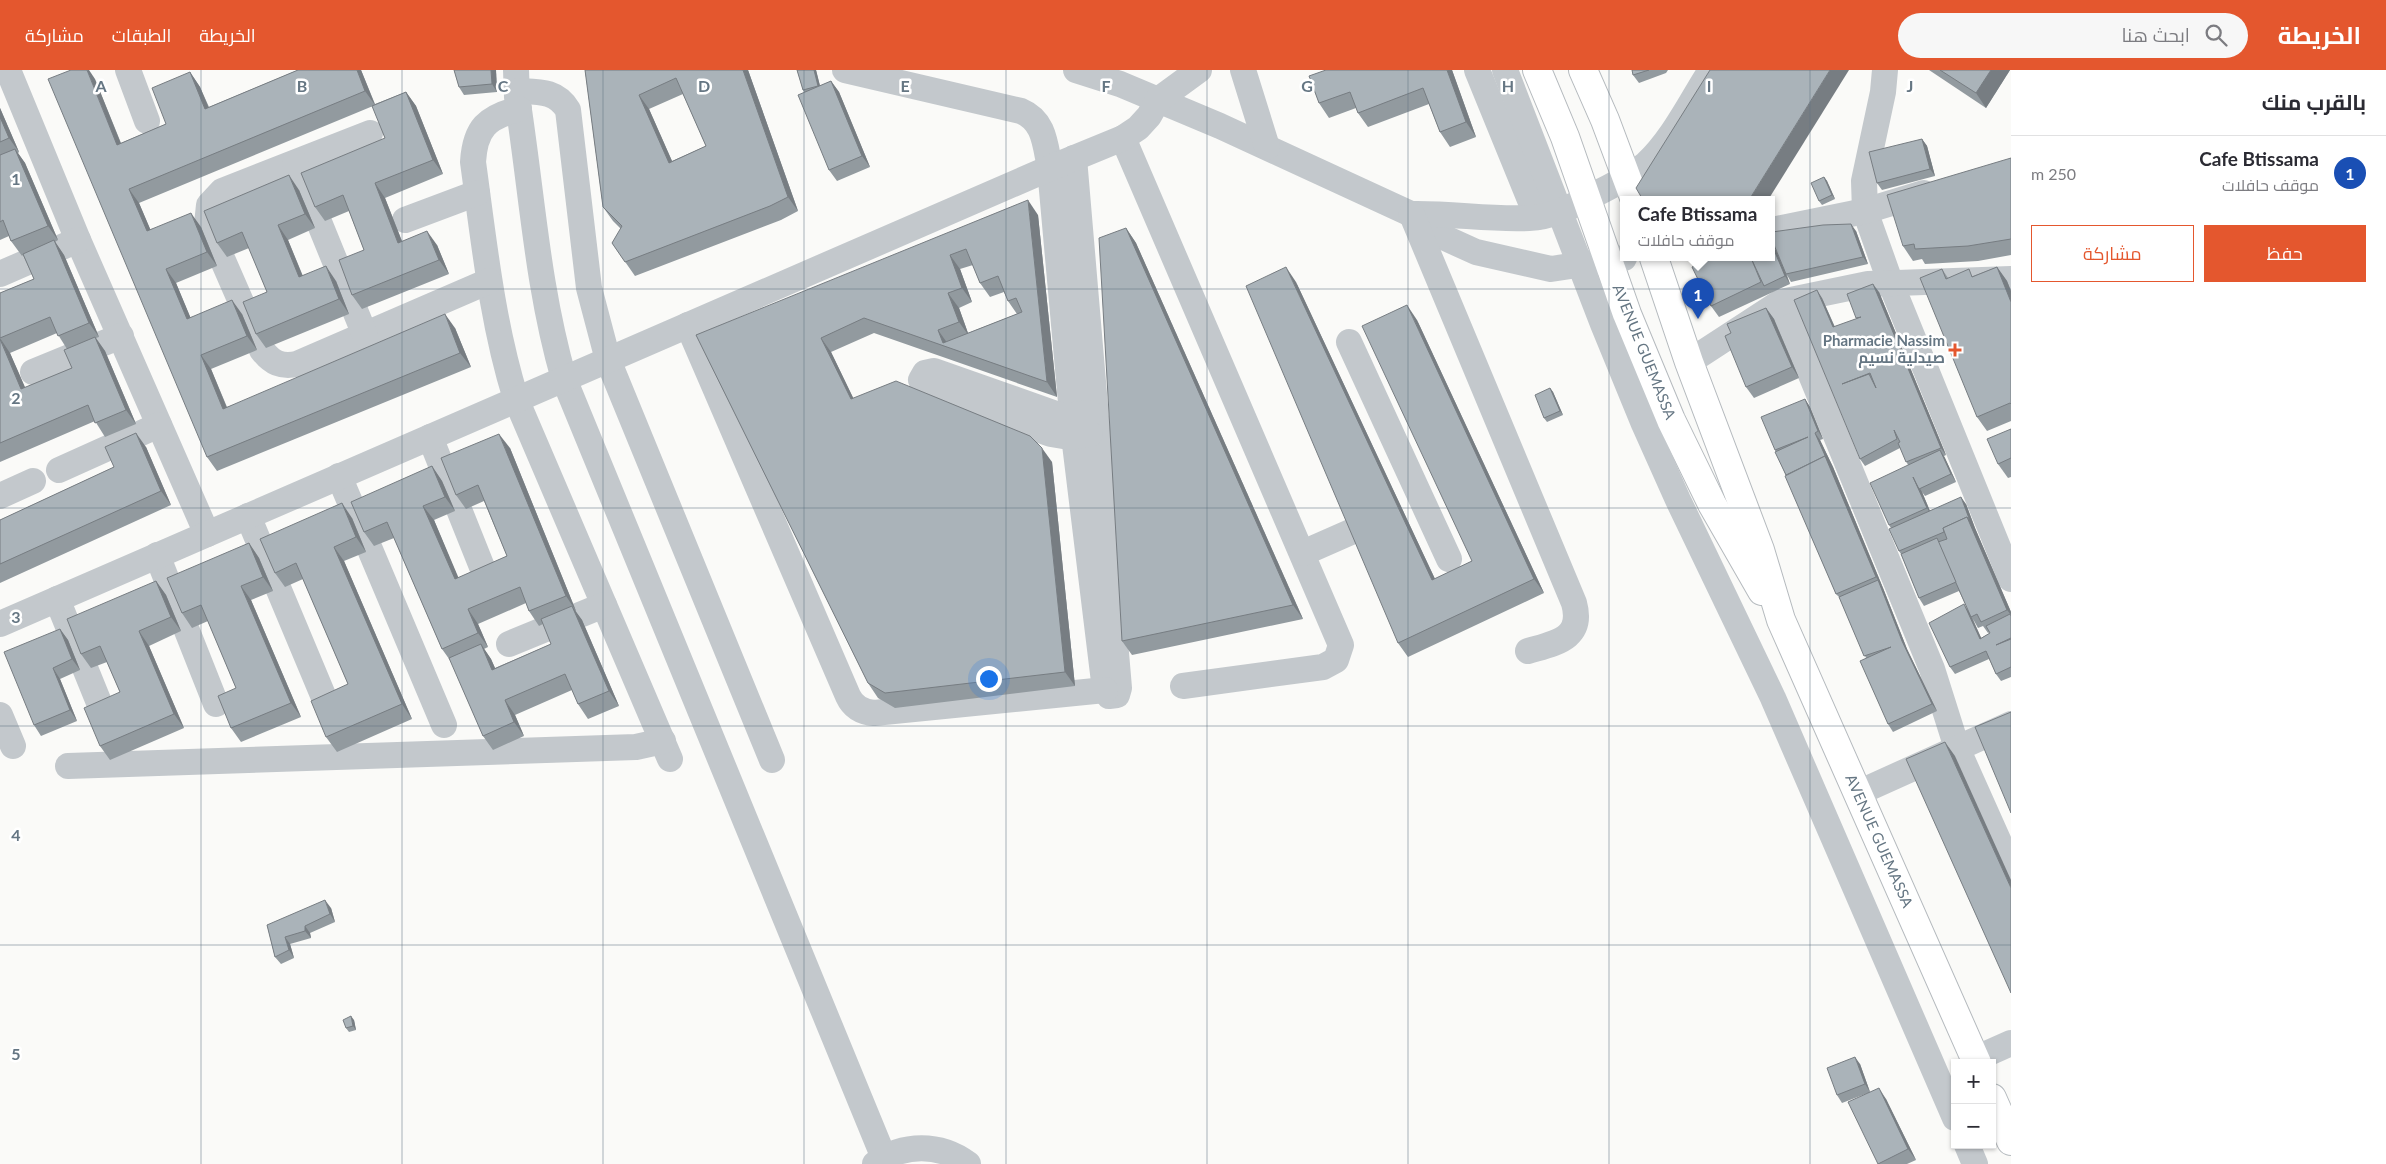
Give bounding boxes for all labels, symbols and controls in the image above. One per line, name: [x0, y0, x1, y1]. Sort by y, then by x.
search box: [1898, 13, 2248, 58]
text: الخريطة: [2278, 20, 2361, 49]
icon: search: [2202, 21, 2230, 49]
text: ابحث هنا: [2121, 23, 2190, 46]
text: مشاركة: [25, 24, 84, 46]
text: الطبقات: [112, 24, 171, 46]
text: الخريطة: [199, 24, 256, 46]
text: A: [94, 76, 107, 95]
text: B: [297, 76, 307, 95]
text: C: [498, 76, 509, 95]
text: D: [698, 76, 710, 95]
text: E: [900, 76, 910, 95]
text: F: [1101, 76, 1111, 95]
text: G: [1301, 76, 1313, 95]
text: H: [1502, 76, 1514, 95]
text: I: [1707, 76, 1711, 95]
text: J: [1907, 76, 1913, 95]
text: بالقرب منك: [2262, 89, 2366, 114]
text: Cafe Btissama: [2199, 147, 2319, 170]
text: 250 m: [2031, 164, 2076, 183]
text: 1: [2345, 164, 2355, 183]
text: 1: [11, 169, 21, 188]
text: موقف حافلات: [2222, 175, 2319, 194]
popup: [1620, 196, 1775, 261]
text: Cafe Btissama: [1638, 202, 1757, 225]
button: مشاركة: [2031, 225, 2194, 282]
button: حفظ: [2204, 225, 2366, 282]
text: موقف حافلات: [1638, 230, 1735, 249]
pin: 1: [1682, 278, 1714, 319]
street label: AVENUE GUEMASSA: [1610, 281, 1681, 423]
place label: Pharmacie Nassim صيدلية نسيم: [1823, 331, 1945, 368]
marker: Pharmacie Nassim صيدلية نسيم: [1949, 344, 1961, 356]
text: 2: [11, 388, 21, 407]
text: 3: [11, 607, 21, 626]
your location: [976, 666, 1002, 692]
street label: AVENUE GUEMASSA: [1842, 771, 1918, 911]
text: 4: [11, 825, 21, 844]
text: 5: [11, 1044, 21, 1063]
map controls: [1951, 1059, 1996, 1149]
button: +: [1951, 1059, 1996, 1104]
button: −: [1951, 1104, 1996, 1149]

